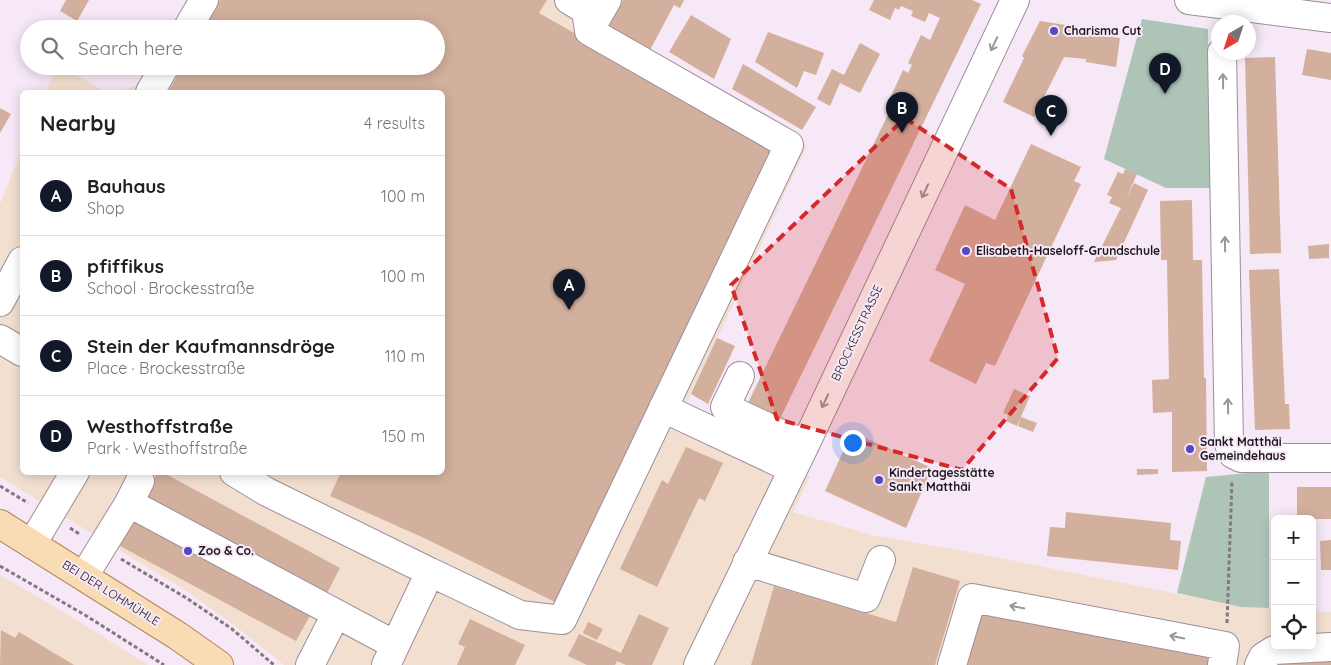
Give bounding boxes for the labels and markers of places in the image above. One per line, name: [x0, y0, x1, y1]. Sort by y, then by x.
place label: Charisma Cut: [1064, 23, 1141, 38]
marker: Charisma Cut: [1048, 25, 1060, 37]
pin: D: [1149, 53, 1181, 94]
pin: B: [886, 92, 918, 133]
pin: C: [1035, 95, 1067, 136]
place label: Elisabeth-Haseloff-Grundschule: [976, 243, 1160, 258]
marker: Elisabeth-Haseloff-Grundschule: [960, 245, 972, 257]
pin: A: [553, 269, 585, 310]
place label: Sankt Matthäi Gemeindehaus: [1200, 434, 1286, 463]
marker: Sankt Matthäi Gemeindehaus: [1184, 443, 1196, 455]
place label: Kindertagesstätte Sankt Matthäi: [889, 465, 994, 494]
marker: Kindertagesstätte Sankt Matthäi: [873, 474, 885, 486]
place label: Zoo & Co.: [198, 543, 254, 558]
marker: Zoo & Co.: [182, 545, 194, 557]

